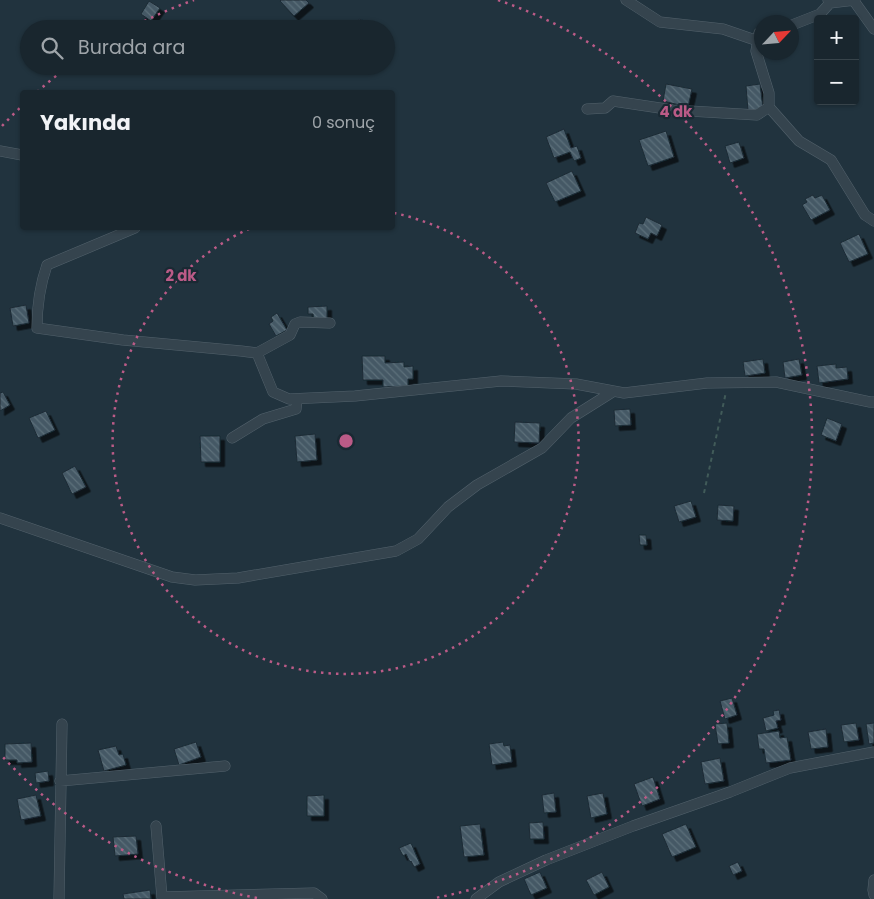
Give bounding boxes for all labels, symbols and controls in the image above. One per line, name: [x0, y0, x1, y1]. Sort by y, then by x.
north arrow: [754, 15, 799, 60]
map controls: [814, 15, 859, 105]
button: +: [814, 15, 859, 60]
search box: [20, 20, 395, 75]
icon: search: [38, 34, 66, 62]
text: Burada ara: [78, 34, 185, 61]
button: −: [814, 60, 859, 105]
text: 4 dk: [660, 101, 693, 122]
text: Yakında: [40, 108, 131, 137]
text: 0 sonuç: [312, 111, 375, 134]
text: 2 dk: [165, 265, 197, 286]
centre of rings: [337, 432, 355, 450]

